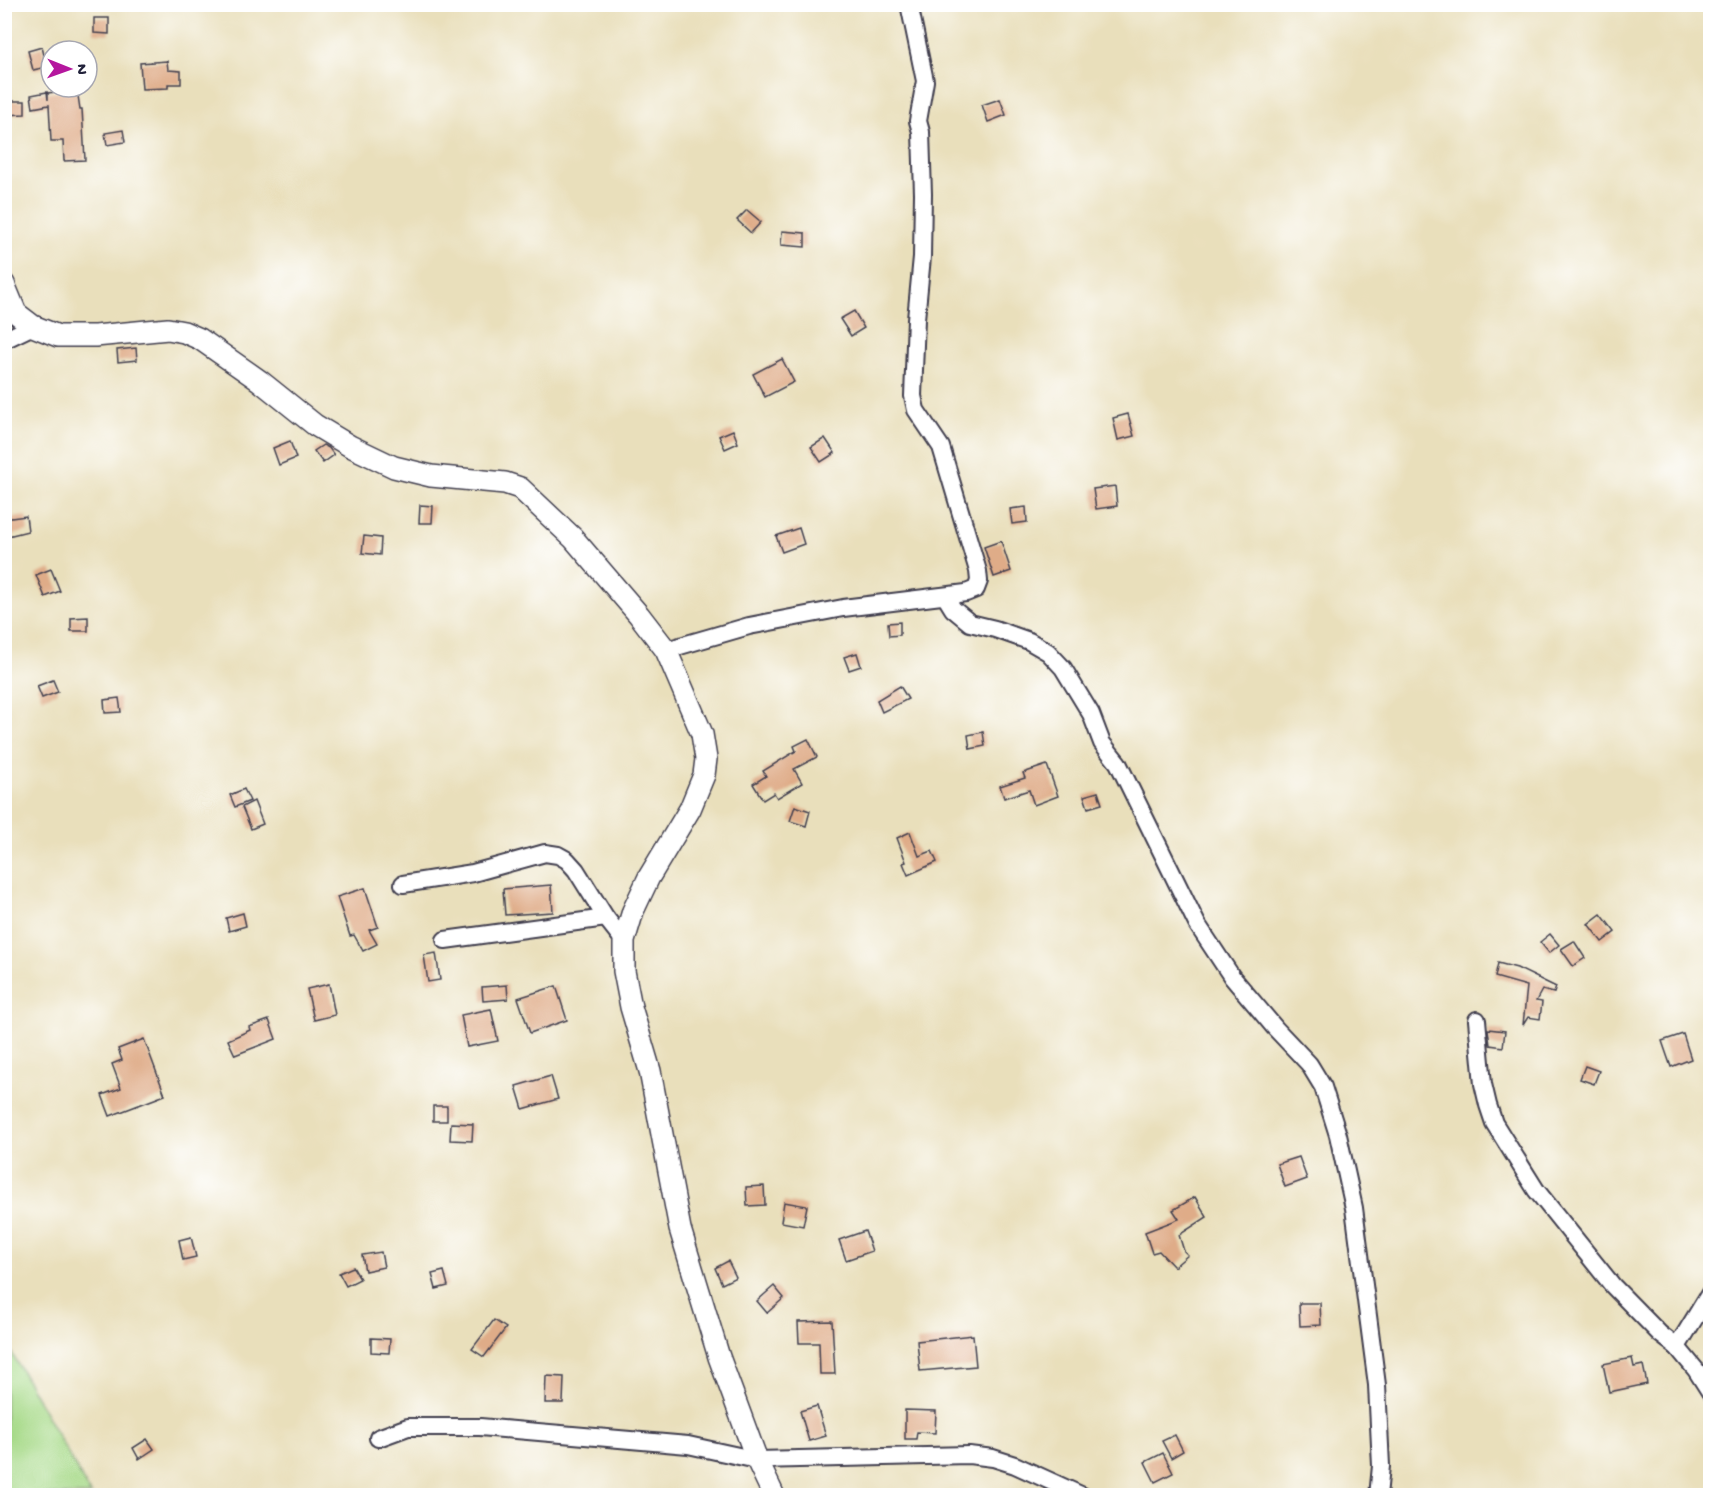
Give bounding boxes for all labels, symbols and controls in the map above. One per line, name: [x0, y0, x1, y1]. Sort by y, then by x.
north arrow: [39, 39, 99, 99]
text: N: [71, 64, 90, 75]

